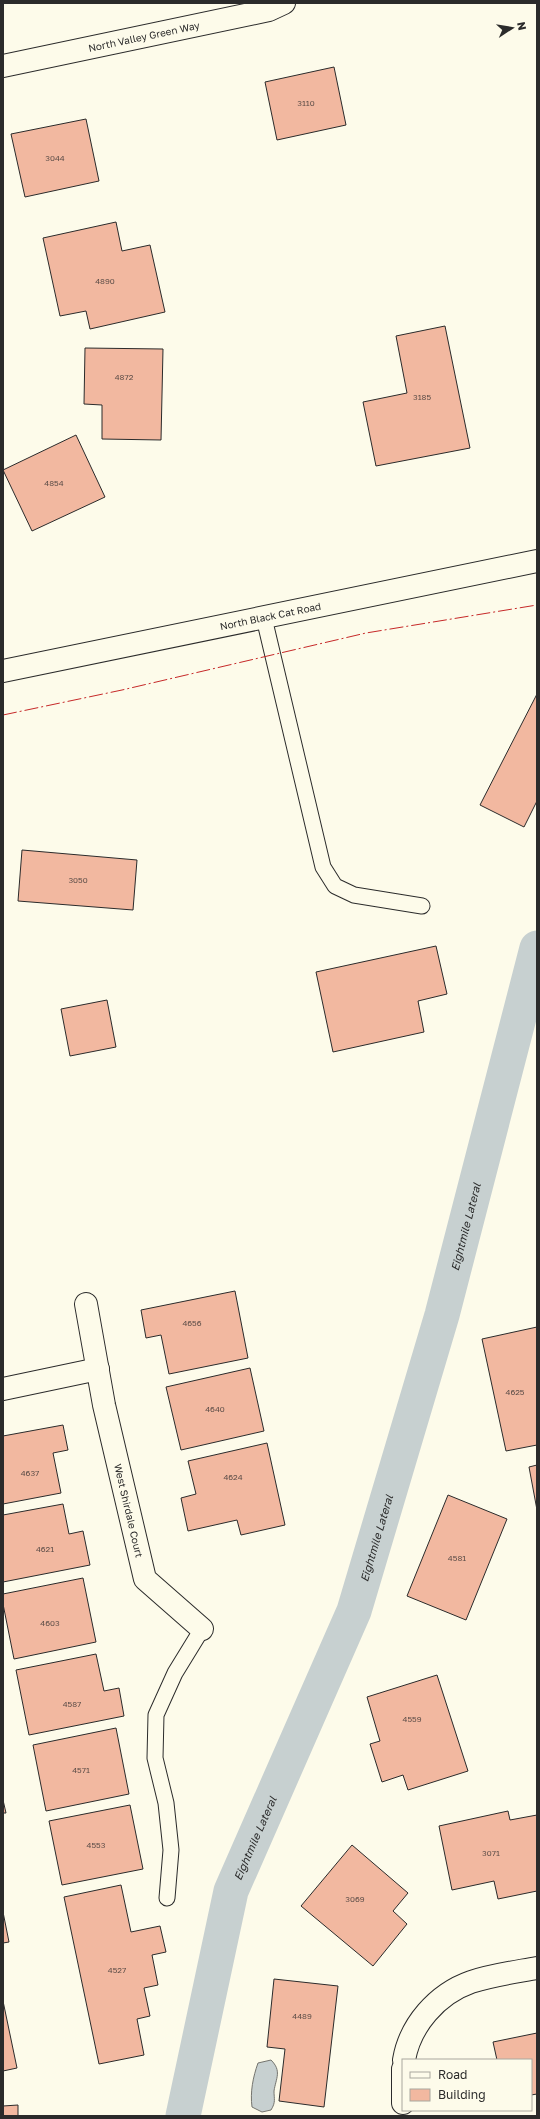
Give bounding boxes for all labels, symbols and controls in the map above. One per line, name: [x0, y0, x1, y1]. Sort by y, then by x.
north arrow: [492, 8, 532, 48]
street label: North Valley Green Way: [87, 19, 201, 54]
text: N: [515, 20, 529, 31]
house number: 3110: [297, 98, 315, 108]
house number: 3044: [45, 153, 65, 163]
house number: 4890: [95, 276, 115, 286]
house number: 4872: [115, 372, 134, 382]
house number: 3185: [413, 392, 431, 402]
house number: 4854: [44, 478, 64, 488]
street label: North Black Cat Road: [219, 600, 322, 632]
house number: 3050: [68, 875, 88, 885]
water label: Eightmile Lateral: [447, 1181, 483, 1272]
house number: 4656: [182, 1318, 202, 1328]
house number: 4625: [506, 1387, 525, 1397]
house number: 4640: [205, 1404, 225, 1414]
street label: West Shirdale Court: [112, 1462, 146, 1559]
house number: 4637: [21, 1468, 39, 1478]
house number: 4624: [223, 1472, 243, 1482]
water label: Eightmile Lateral: [357, 1493, 395, 1583]
house number: 4621: [36, 1544, 54, 1554]
house number: 4581: [448, 1553, 466, 1563]
house number: 4603: [40, 1618, 60, 1628]
house number: 4587: [63, 1699, 81, 1709]
house number: 4559: [403, 1714, 422, 1724]
house number: 4571: [72, 1765, 90, 1775]
water label: Eightmile Lateral: [230, 1794, 279, 1882]
house number: 4553: [87, 1840, 106, 1850]
house number: 3071: [482, 1848, 500, 1858]
house number: 3069: [345, 1894, 365, 1904]
house number: 4527: [108, 1965, 126, 1975]
house number: 4489: [292, 2011, 312, 2021]
legend: [402, 2059, 532, 2111]
text: Road: [438, 2067, 467, 2082]
text: Building: [438, 2087, 486, 2102]

